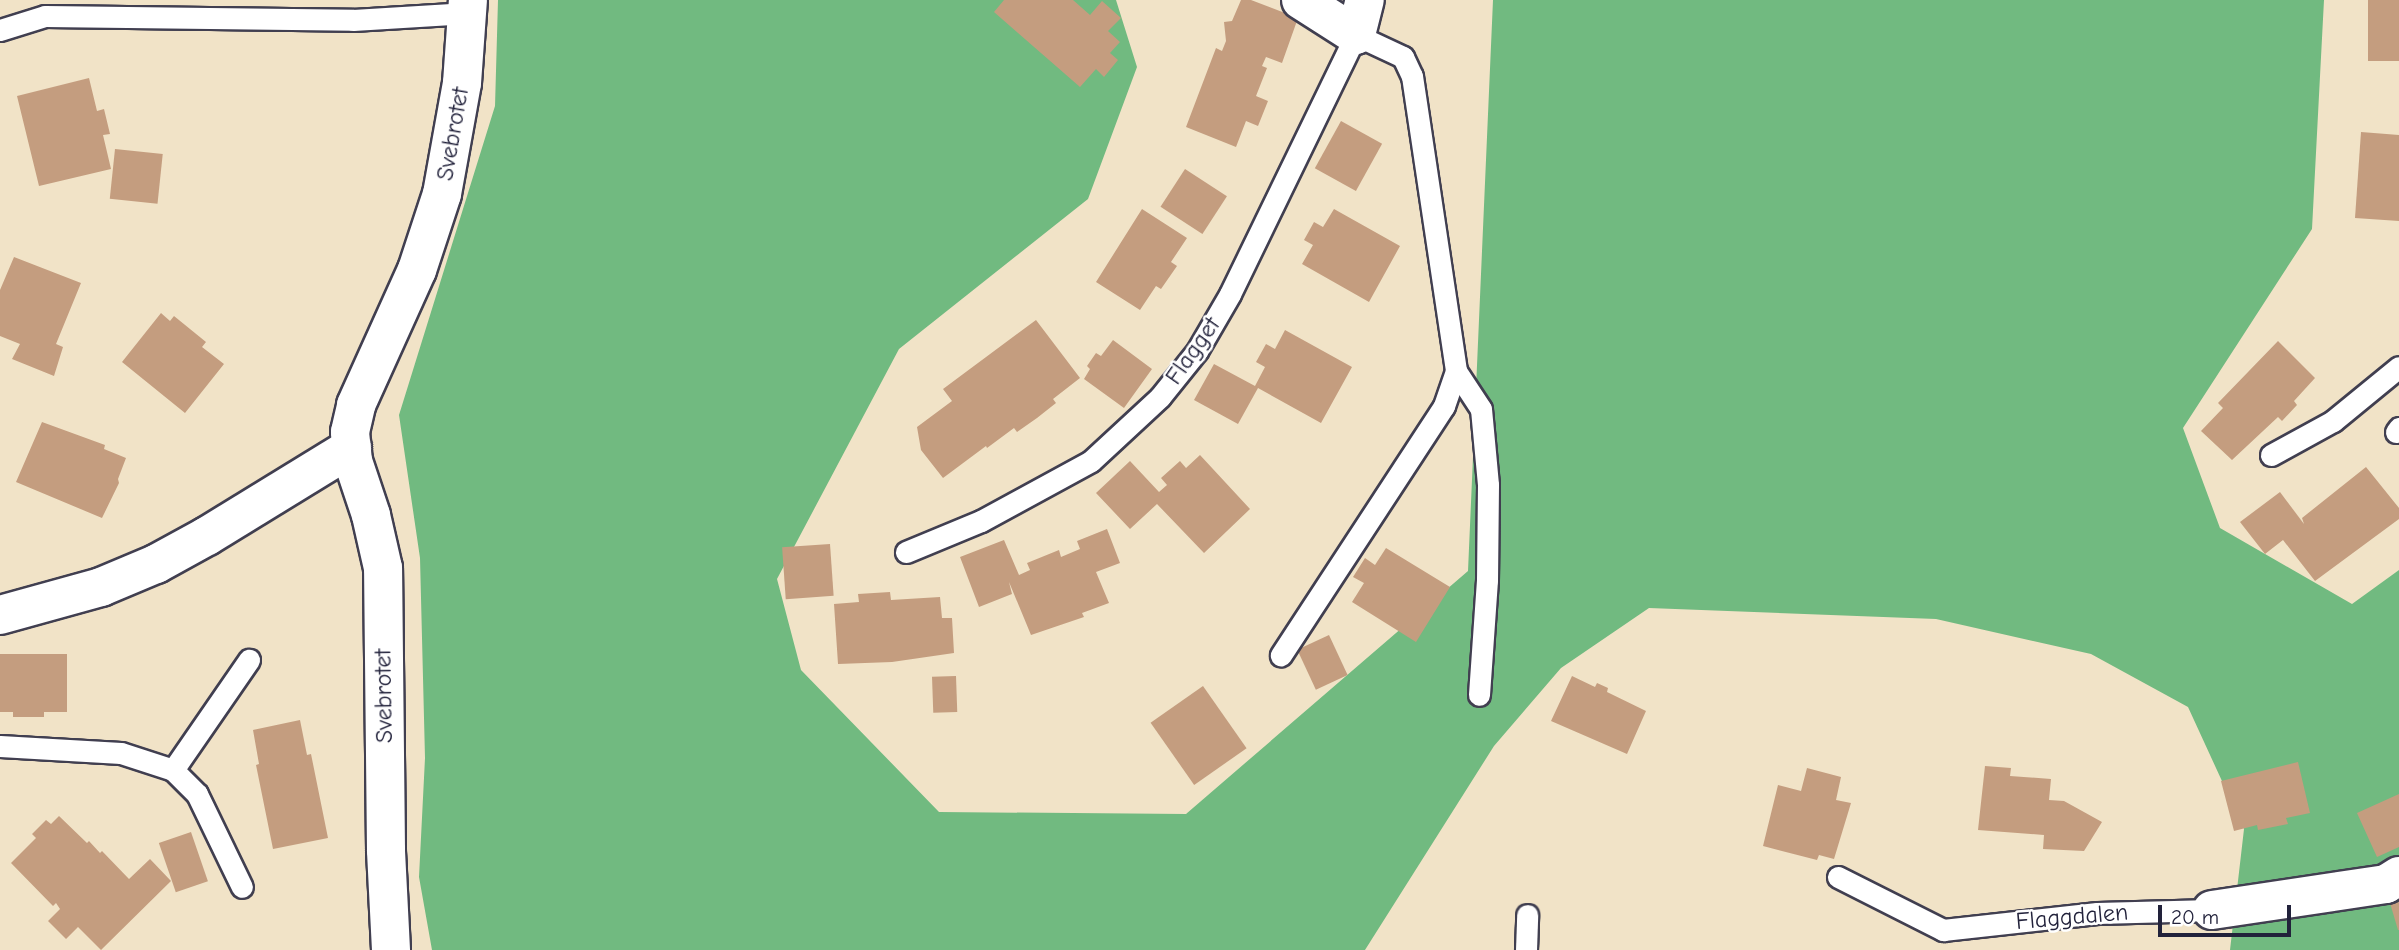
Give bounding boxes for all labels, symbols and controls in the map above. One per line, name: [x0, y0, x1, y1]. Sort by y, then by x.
street label: Svebrotet: [431, 85, 475, 183]
street label: Flagget: [1159, 312, 1227, 390]
street label: Svebrotet: [369, 649, 399, 743]
scale bar: [2161, 890, 2294, 934]
street label: Flaggdalen: [2015, 898, 2129, 936]
text: 20 m: [2171, 905, 2219, 929]

